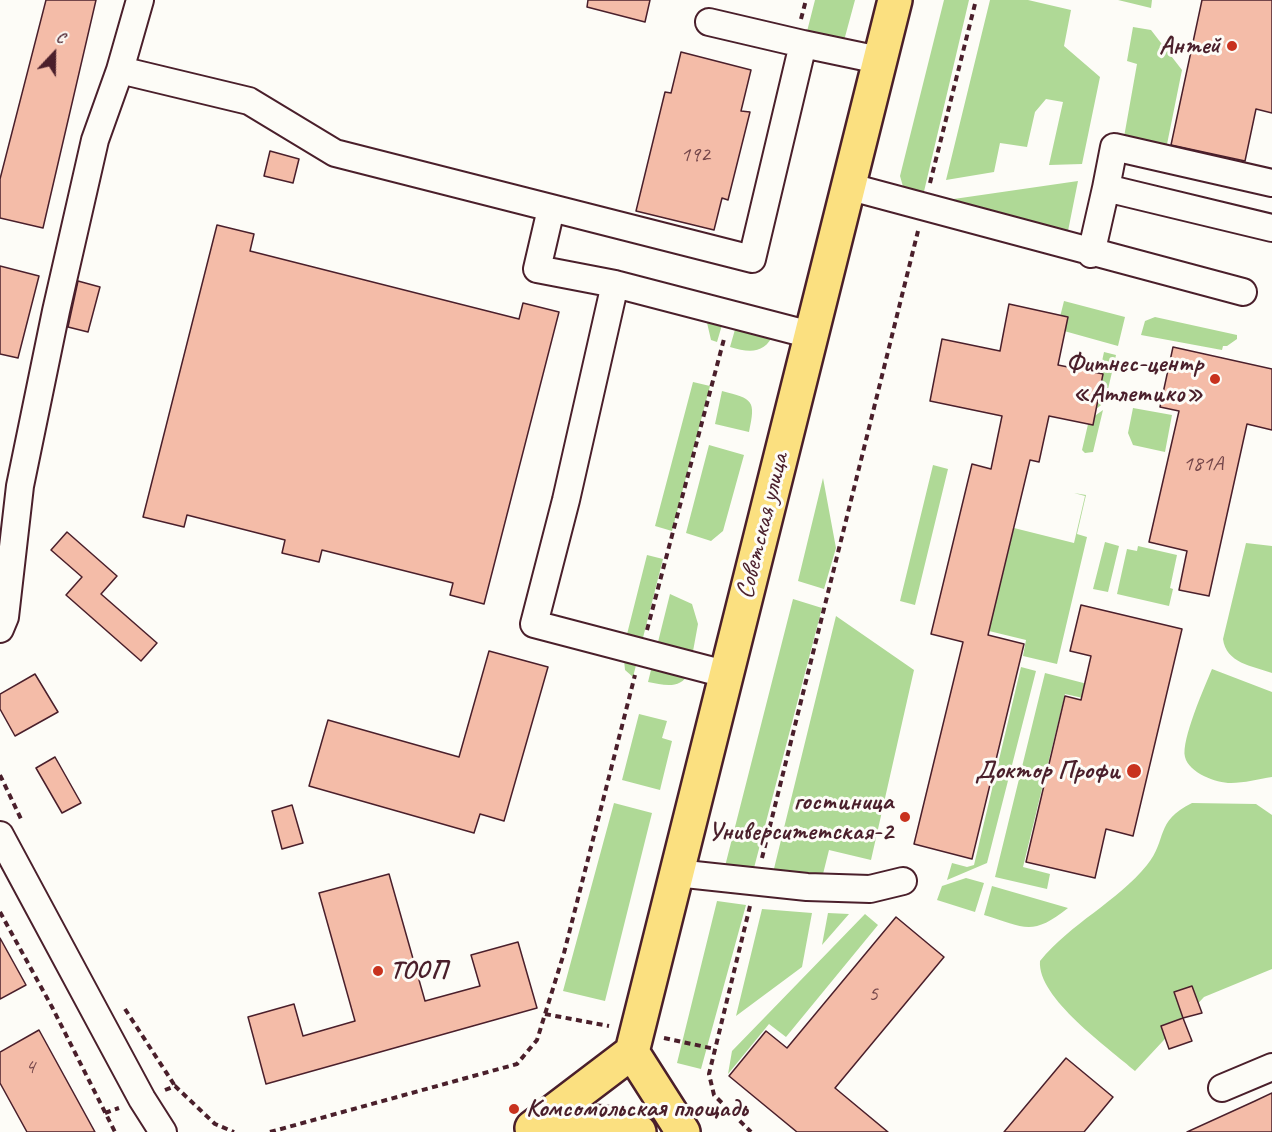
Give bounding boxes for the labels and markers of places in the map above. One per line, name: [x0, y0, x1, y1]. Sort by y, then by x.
place label: Антей: [1159, 30, 1220, 62]
marker: Антей: [1225, 39, 1239, 53]
place label: Фитнес-центр «Атлетико»: [1066, 348, 1203, 410]
marker: Фитнес-центр «Атлетико»: [1208, 372, 1222, 386]
place label: Доктор Профи: [975, 755, 1120, 787]
marker: Доктор Профи: [1125, 762, 1143, 780]
place label: гостиница Университетская-2: [708, 786, 893, 848]
marker: гостиница Университетская-2: [898, 810, 912, 824]
place label: ТООП: [390, 955, 447, 987]
marker: ТООП: [371, 964, 385, 978]
place label: Комсомольская площадь: [526, 1093, 747, 1125]
marker: Комсомольская площадь: [507, 1102, 521, 1116]

